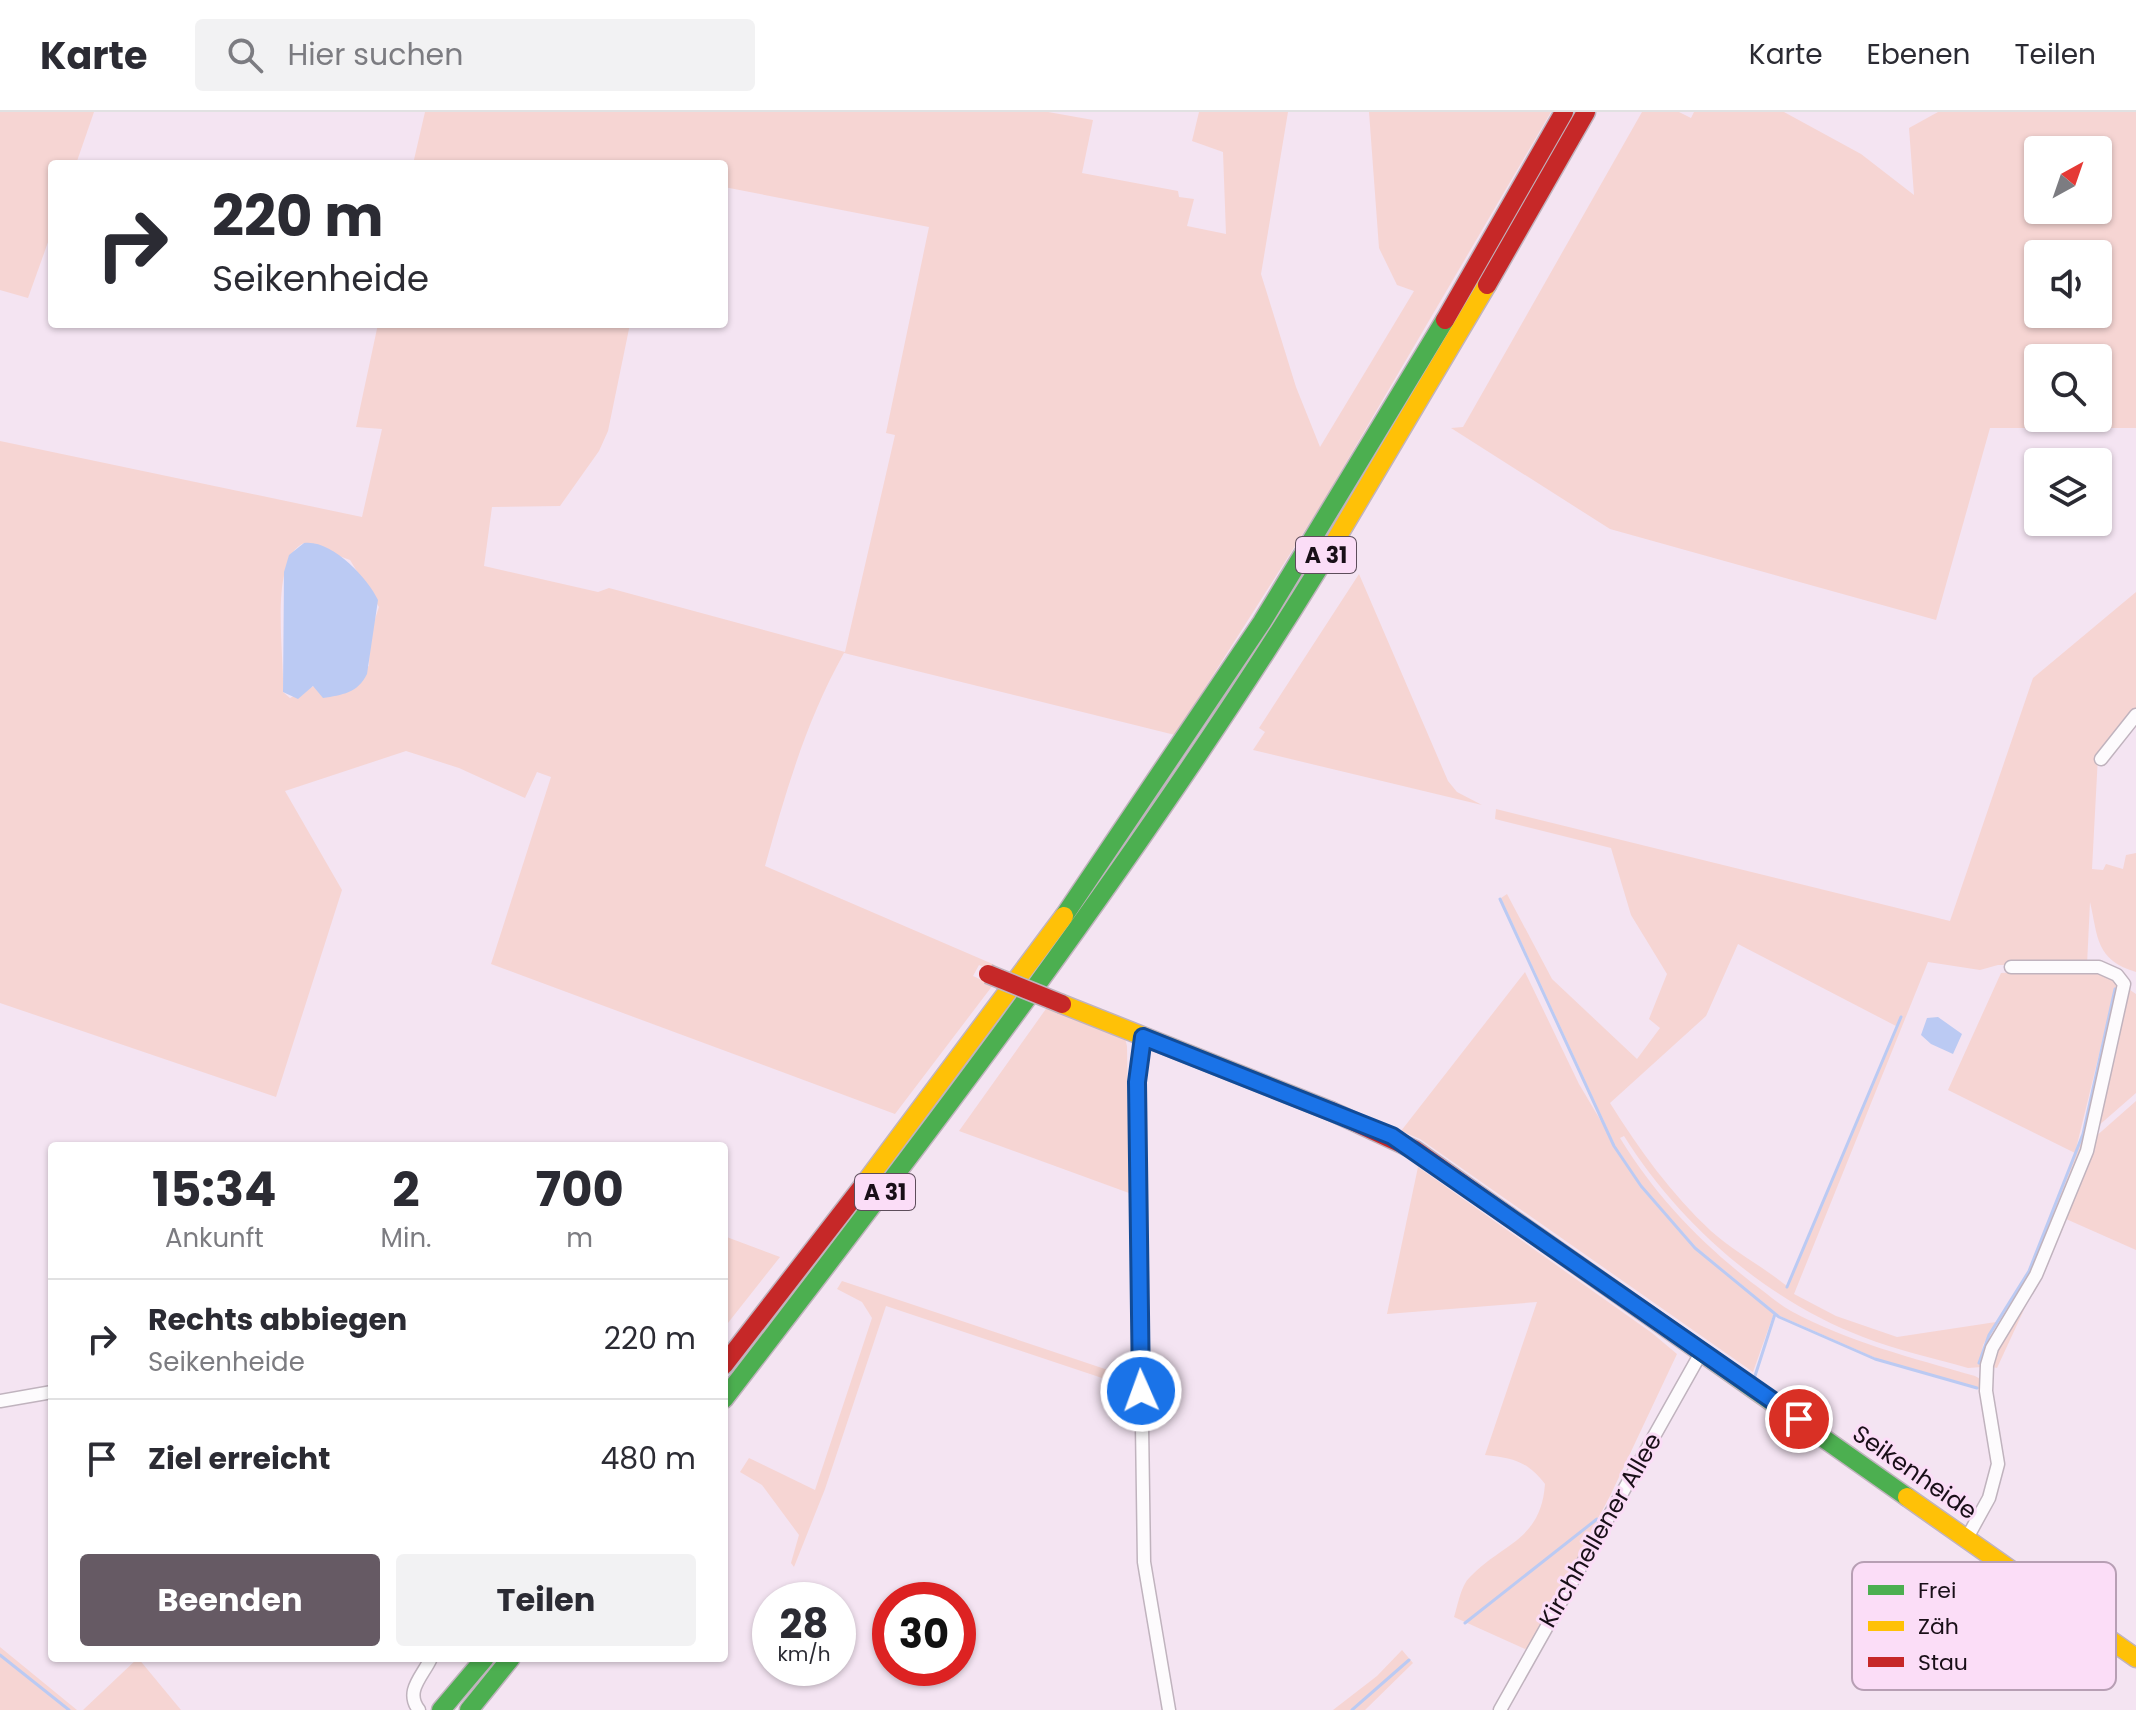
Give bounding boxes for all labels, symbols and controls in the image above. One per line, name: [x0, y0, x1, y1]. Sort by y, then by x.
search box: [195, 19, 755, 91]
text: Karte: [40, 29, 147, 82]
icon: search: [223, 33, 267, 77]
text: Hier suchen: [287, 33, 463, 76]
text: Karte: [1749, 35, 1823, 74]
text: Ebenen: [1867, 35, 1970, 74]
text: Teilen: [2014, 35, 2096, 74]
north arrow: [2024, 136, 2112, 224]
map controls: [2024, 136, 2112, 536]
text: 220 m: [212, 177, 384, 256]
icon: right: [80, 192, 184, 296]
button: sound: [2024, 240, 2112, 328]
text: Seikenheide: [212, 253, 429, 304]
button: search: [2024, 344, 2112, 432]
button: layers: [2024, 448, 2112, 536]
road number: A 31: [1296, 537, 1356, 573]
text: 15:34: [152, 1156, 277, 1223]
text: 2: [392, 1156, 420, 1223]
text: 700: [536, 1156, 624, 1223]
road number: A 31: [855, 1174, 915, 1210]
text: Ankunft: [165, 1220, 264, 1256]
text: Min.: [381, 1220, 432, 1256]
text: m: [566, 1220, 593, 1256]
text: Rechts abbiegen: [148, 1298, 407, 1341]
icon: right: [80, 1317, 124, 1361]
text: 220 m: [604, 1317, 696, 1360]
text: Seikenheide: [148, 1344, 305, 1380]
position arrow: [1099, 1349, 1183, 1433]
pin: [1765, 1385, 1833, 1453]
icon: arrive: [1777, 1397, 1821, 1441]
street label: Seikenheide: [1846, 1417, 1984, 1527]
street label: Kirchhellener Allee: [1531, 1427, 1669, 1633]
icon: arrive: [80, 1437, 124, 1481]
text: Ziel erreicht: [148, 1437, 330, 1480]
text: 480 m: [600, 1437, 696, 1480]
button: Beenden: [80, 1554, 380, 1646]
button: Teilen: [396, 1554, 696, 1646]
legend: [1852, 1562, 2116, 1690]
text: Frei: [1918, 1575, 1956, 1606]
speed limit sign: 30: [872, 1582, 976, 1686]
text: 28: [780, 1596, 828, 1652]
text: Zäh: [1918, 1611, 1959, 1642]
text: km/h: [777, 1640, 831, 1668]
text: Stau: [1918, 1647, 1968, 1678]

